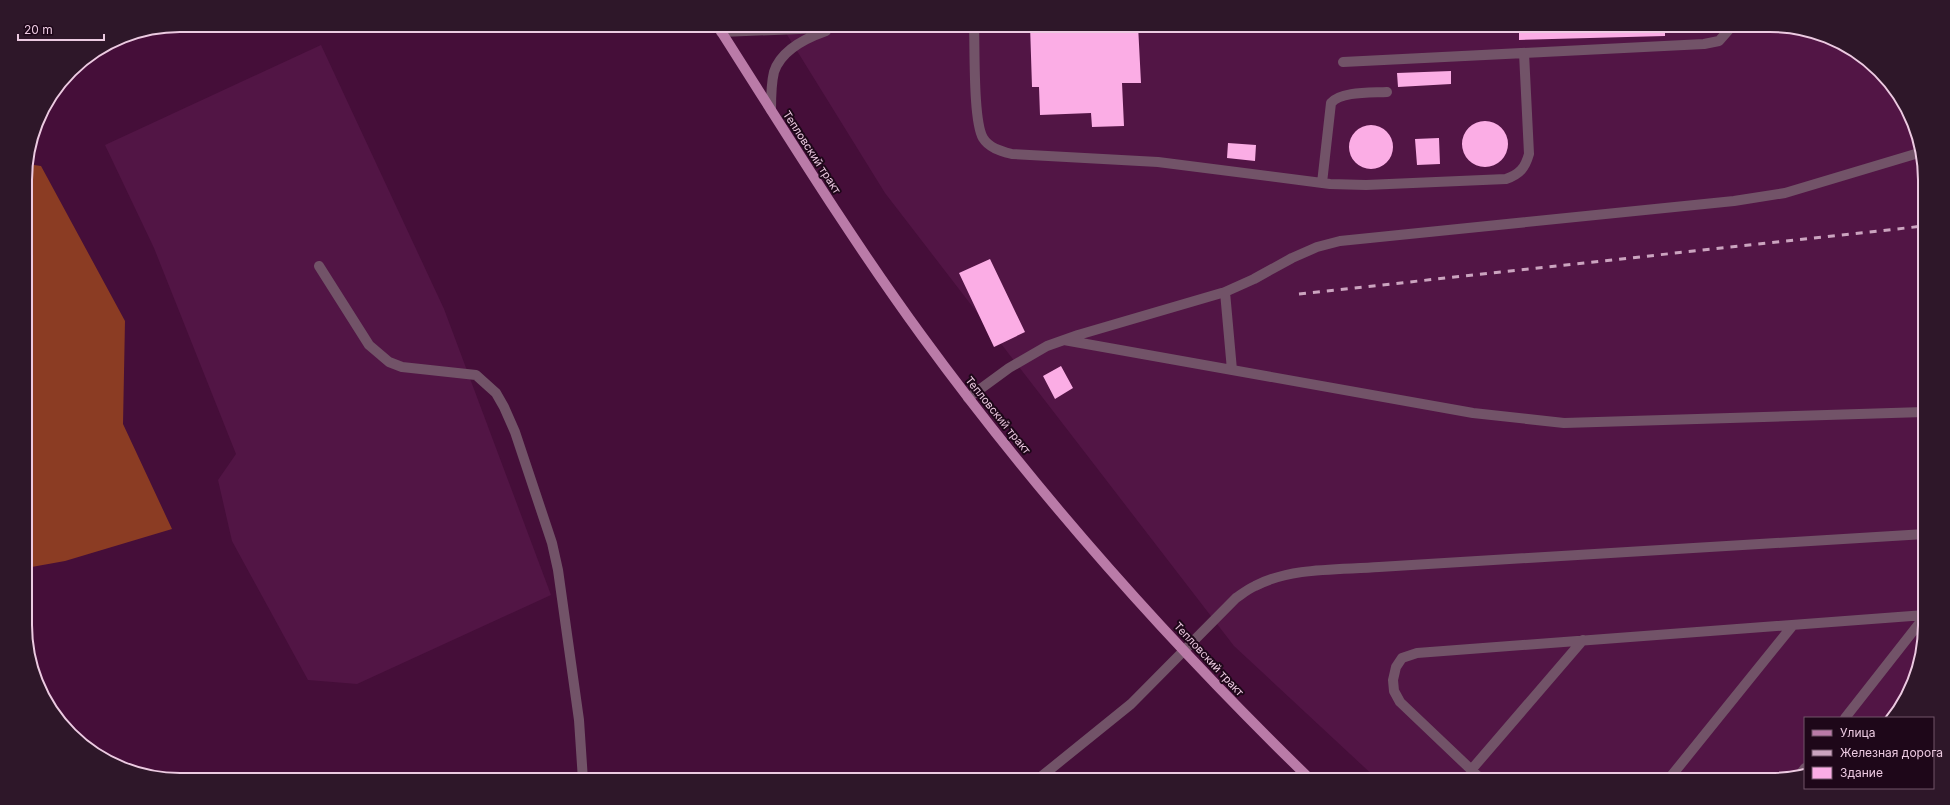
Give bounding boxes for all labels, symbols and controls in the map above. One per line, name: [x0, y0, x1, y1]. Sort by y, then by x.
scale bar: [18, 16, 104, 42]
text: 20 m: [24, 22, 53, 37]
street label: Тепловский тракт: [780, 108, 844, 197]
street label: Тепловский тракт: [962, 373, 1034, 457]
street label: Тепловский тракт: [1171, 619, 1247, 700]
legend: [1804, 717, 1934, 789]
text: Улица: [1840, 725, 1875, 740]
text: Железная дорога: [1840, 745, 1943, 760]
text: Здание: [1840, 765, 1883, 780]

